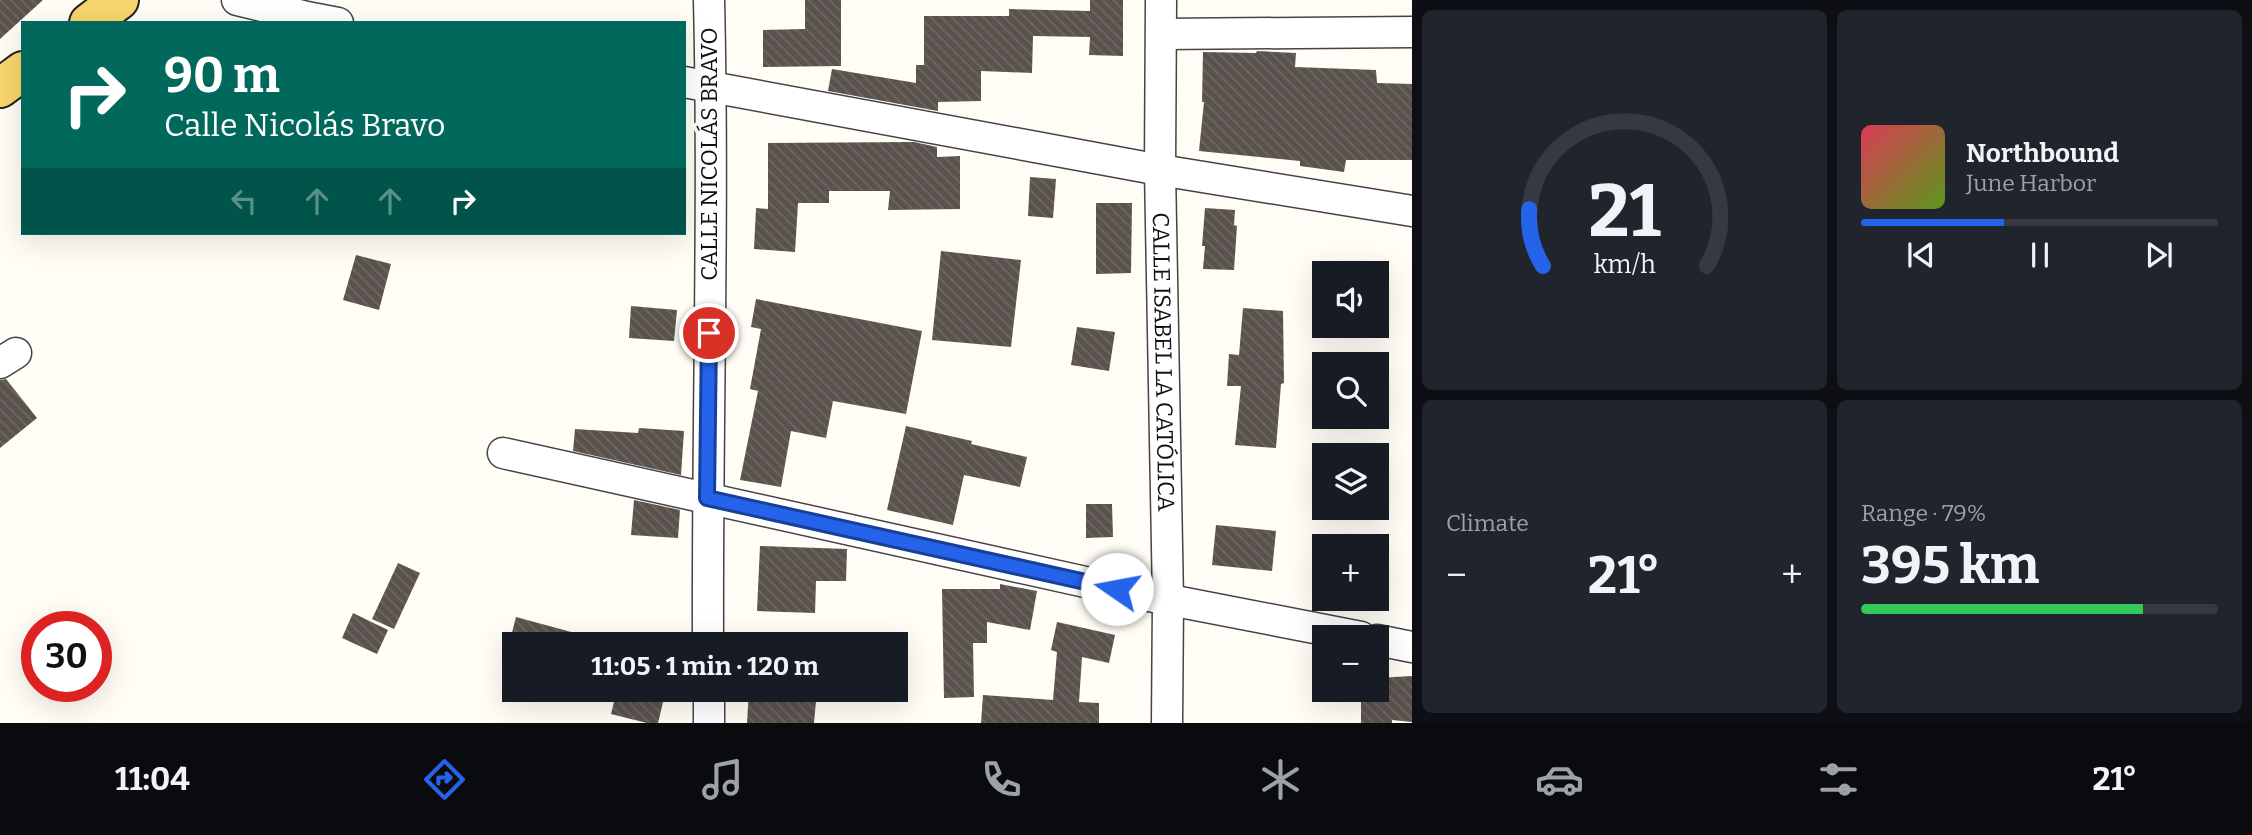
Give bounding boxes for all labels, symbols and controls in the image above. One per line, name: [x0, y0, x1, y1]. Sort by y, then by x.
street label: CALLE NICOLÁS BRAVO: [695, 27, 723, 281]
text: 90 m: [164, 46, 280, 105]
icon: right: [49, 49, 140, 140]
text: Calle Nicolás Bravo: [164, 106, 445, 144]
text: Northbound: [1966, 138, 2119, 169]
text: 21: [1588, 168, 1661, 255]
text: June Harbor: [1966, 169, 2096, 197]
icon: left: [225, 182, 263, 220]
icon: ahead: [298, 182, 336, 220]
icon: ahead: [371, 182, 409, 220]
icon: right: [444, 182, 482, 220]
street label: CALLE ISABEL LA CATÓLICA: [1147, 212, 1180, 512]
icon: previous: [1902, 236, 1940, 274]
icon: pause: [2021, 236, 2059, 274]
icon: next: [2140, 236, 2178, 274]
text: km/h: [1594, 250, 1656, 280]
map controls: [1312, 261, 1389, 702]
button: sound: [1312, 261, 1389, 338]
pin: [679, 303, 739, 363]
icon: arrive: [690, 314, 728, 352]
button: search: [1312, 352, 1389, 429]
button: layers: [1312, 443, 1389, 520]
text: Range · 79%: [1861, 499, 1986, 527]
text: Climate: [1446, 509, 1529, 537]
button: +: [1312, 534, 1389, 611]
text: 395 km: [1861, 534, 2039, 597]
text: 21°: [1588, 544, 1660, 607]
position arrow: [1080, 552, 1154, 626]
text: −: [1446, 552, 1467, 598]
text: +: [1781, 552, 1803, 598]
speed limit sign: 30: [21, 611, 112, 702]
button: −: [1312, 625, 1389, 702]
text: 11:05 · 1 min · 120 m: [591, 651, 819, 682]
icon: directions: [420, 755, 469, 804]
icon: music: [698, 755, 747, 804]
icon: phone: [977, 755, 1026, 804]
icon: climate: [1256, 755, 1305, 804]
icon: car: [1535, 755, 1584, 804]
icon: filters: [1814, 755, 1863, 804]
text: 11:04: [115, 760, 190, 798]
text: 21°: [2092, 760, 2137, 798]

